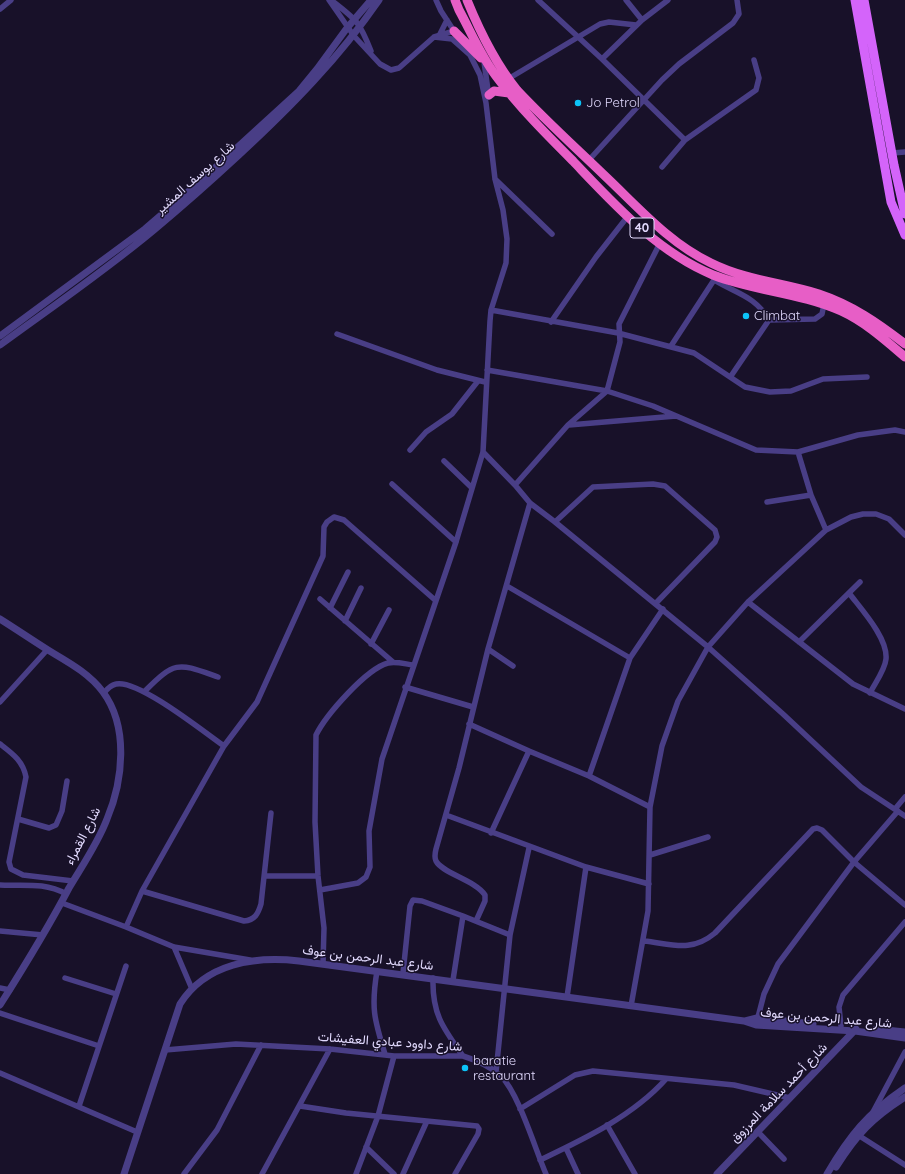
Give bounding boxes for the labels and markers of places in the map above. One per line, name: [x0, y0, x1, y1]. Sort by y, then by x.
place label: Jo Petrol: [586, 95, 640, 111]
marker: Jo Petrol: [573, 98, 583, 108]
place label: Climbat: [754, 308, 800, 324]
marker: Climbat: [741, 311, 751, 321]
place label: baratie restaurant: [473, 1053, 535, 1084]
marker: baratie restaurant: [460, 1063, 470, 1073]

